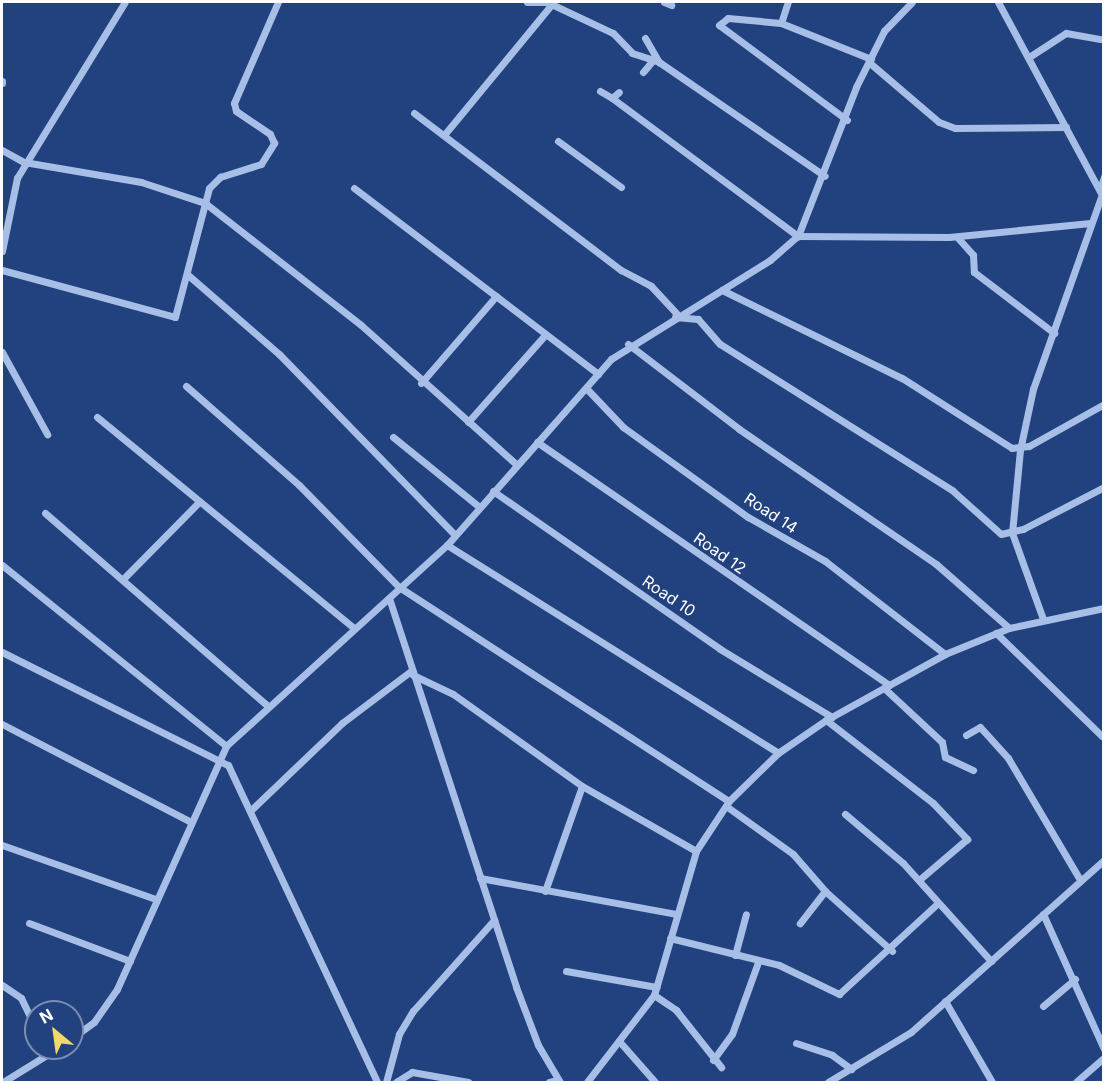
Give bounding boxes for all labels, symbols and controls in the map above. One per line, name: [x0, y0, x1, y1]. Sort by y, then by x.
street label: Road 14: [741, 489, 801, 537]
street label: Road 12: [690, 528, 750, 578]
street label: Road 10: [639, 571, 699, 621]
north arrow: [24, 1000, 84, 1060]
text: N: [36, 1004, 56, 1028]

